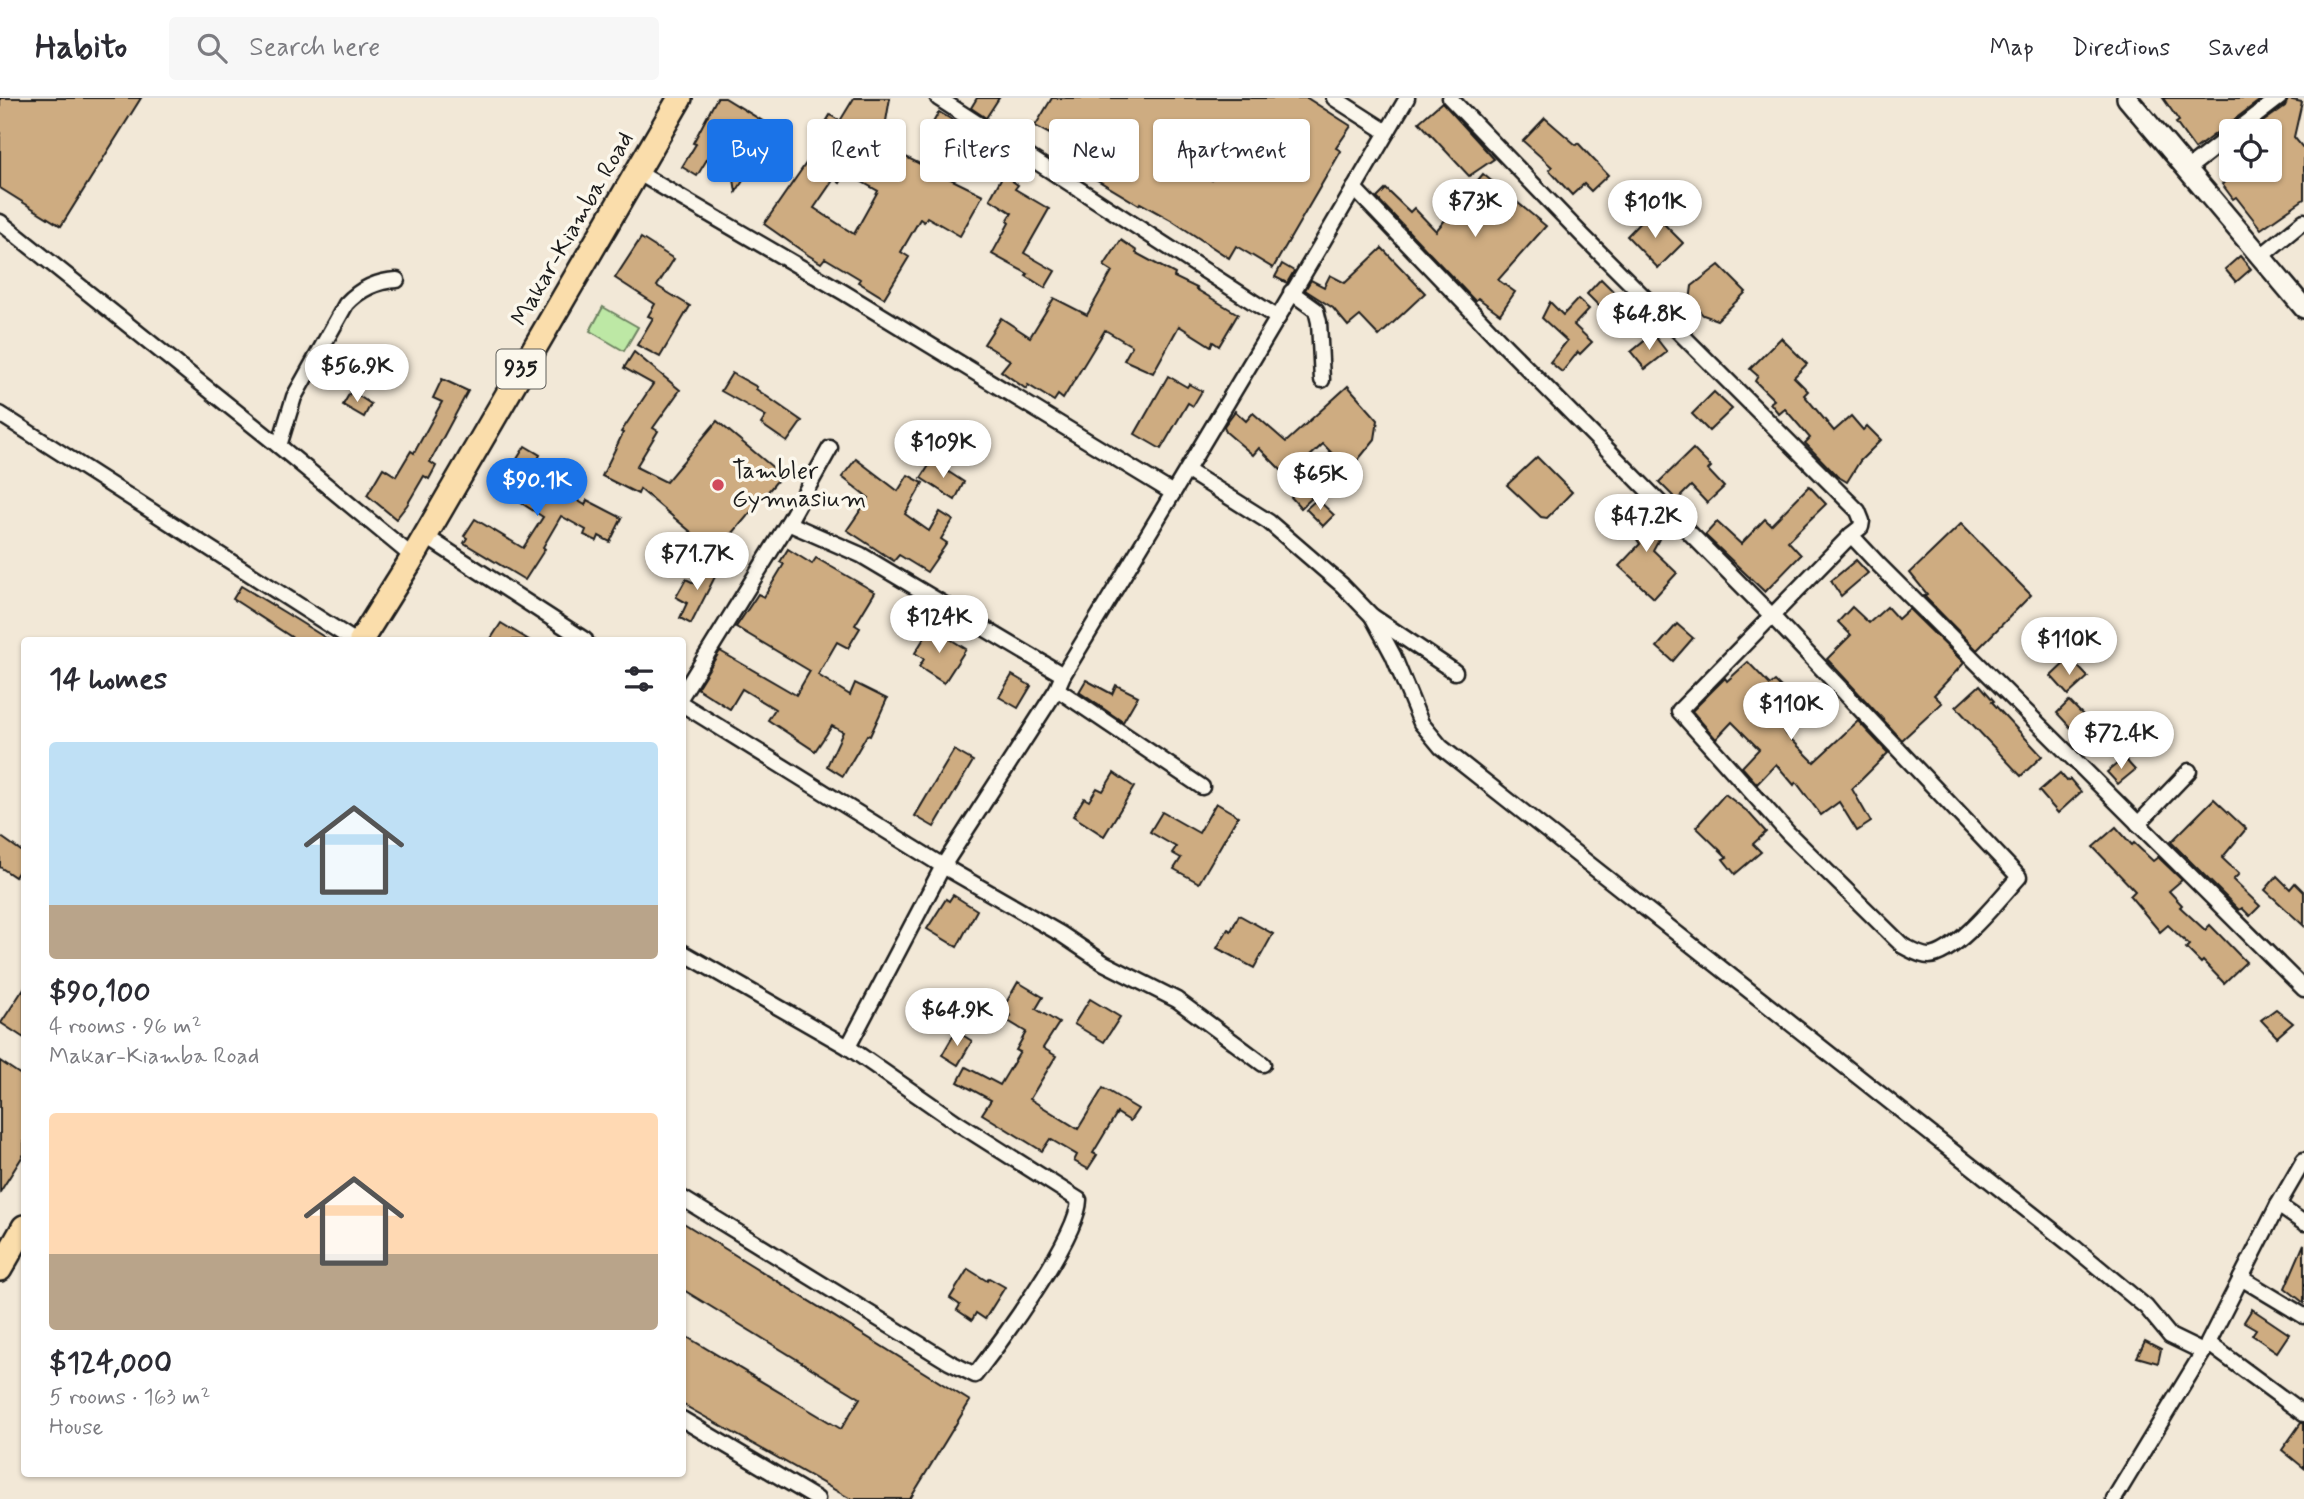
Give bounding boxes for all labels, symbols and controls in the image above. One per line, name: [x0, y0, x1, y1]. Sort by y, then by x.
search box: [169, 17, 659, 80]
text: Habito: [35, 26, 127, 70]
icon: search: [193, 29, 231, 67]
text: Search here: [249, 31, 380, 65]
text: Map: [1990, 33, 2034, 64]
text: Directions: [2072, 33, 2170, 64]
text: Saved: [2208, 33, 2269, 64]
chip: Buy: [707, 119, 793, 182]
chip: Rent: [807, 119, 906, 182]
chip: Filters: [920, 119, 1035, 182]
chip: New: [1049, 119, 1139, 182]
chip: Apartment: [1153, 119, 1310, 182]
map controls: [2219, 119, 2282, 182]
button: locate: [2219, 119, 2282, 182]
street label: Makar-Kiamba Road: [505, 126, 641, 332]
pin: $73K: [1434, 180, 1516, 239]
pin: $101K: [1606, 180, 1704, 240]
text: $73K: [1448, 187, 1502, 217]
text: $101K: [1624, 188, 1686, 218]
pin: $64.8K: [1592, 292, 1706, 352]
text: $64.8K: [1612, 300, 1686, 330]
pin: $56.9K: [300, 344, 414, 404]
road number: 935: [496, 350, 546, 388]
text: $56.9K: [321, 352, 393, 382]
pin: $109K: [894, 420, 992, 480]
text: $109K: [910, 428, 976, 458]
pin: $65K: [1279, 452, 1361, 512]
place label: Tambler Gymnasium: [732, 456, 866, 515]
pin: $90.1K: [480, 458, 594, 518]
text: $65K: [1293, 460, 1347, 490]
text: $90.1K: [502, 466, 572, 496]
marker: Tambler Gymnasium: [710, 477, 726, 493]
pin: $47.2K: [1589, 494, 1703, 554]
text: $47.2K: [1611, 502, 1681, 532]
pin: $71.7K: [640, 532, 754, 592]
text: $71.7K: [661, 540, 733, 570]
pin: $124K: [890, 596, 988, 655]
text: $124K: [906, 603, 972, 633]
pin: $110K: [2020, 618, 2118, 677]
text: $110K: [2037, 625, 2101, 655]
text: 14 homes: [49, 660, 167, 699]
icon: filters: [620, 660, 658, 698]
pin: $110K: [1742, 682, 1840, 742]
text: $110K: [1759, 690, 1823, 720]
pin: $72.4K: [2064, 712, 2178, 771]
text: $72.4K: [2084, 719, 2158, 749]
icon: home: [291, 787, 417, 913]
text: $90,100: [49, 973, 151, 1012]
pin: $64.9K: [900, 988, 1014, 1048]
text: $64.9K: [921, 996, 993, 1026]
text: 4 rooms · 96 m²: [49, 1012, 202, 1042]
text: Makar-Kiamba Road: [49, 1042, 259, 1072]
icon: home: [291, 1158, 417, 1284]
text: $124,000: [49, 1344, 172, 1383]
text: 5 rooms · 163 m²: [49, 1383, 211, 1413]
text: House: [49, 1413, 103, 1443]

